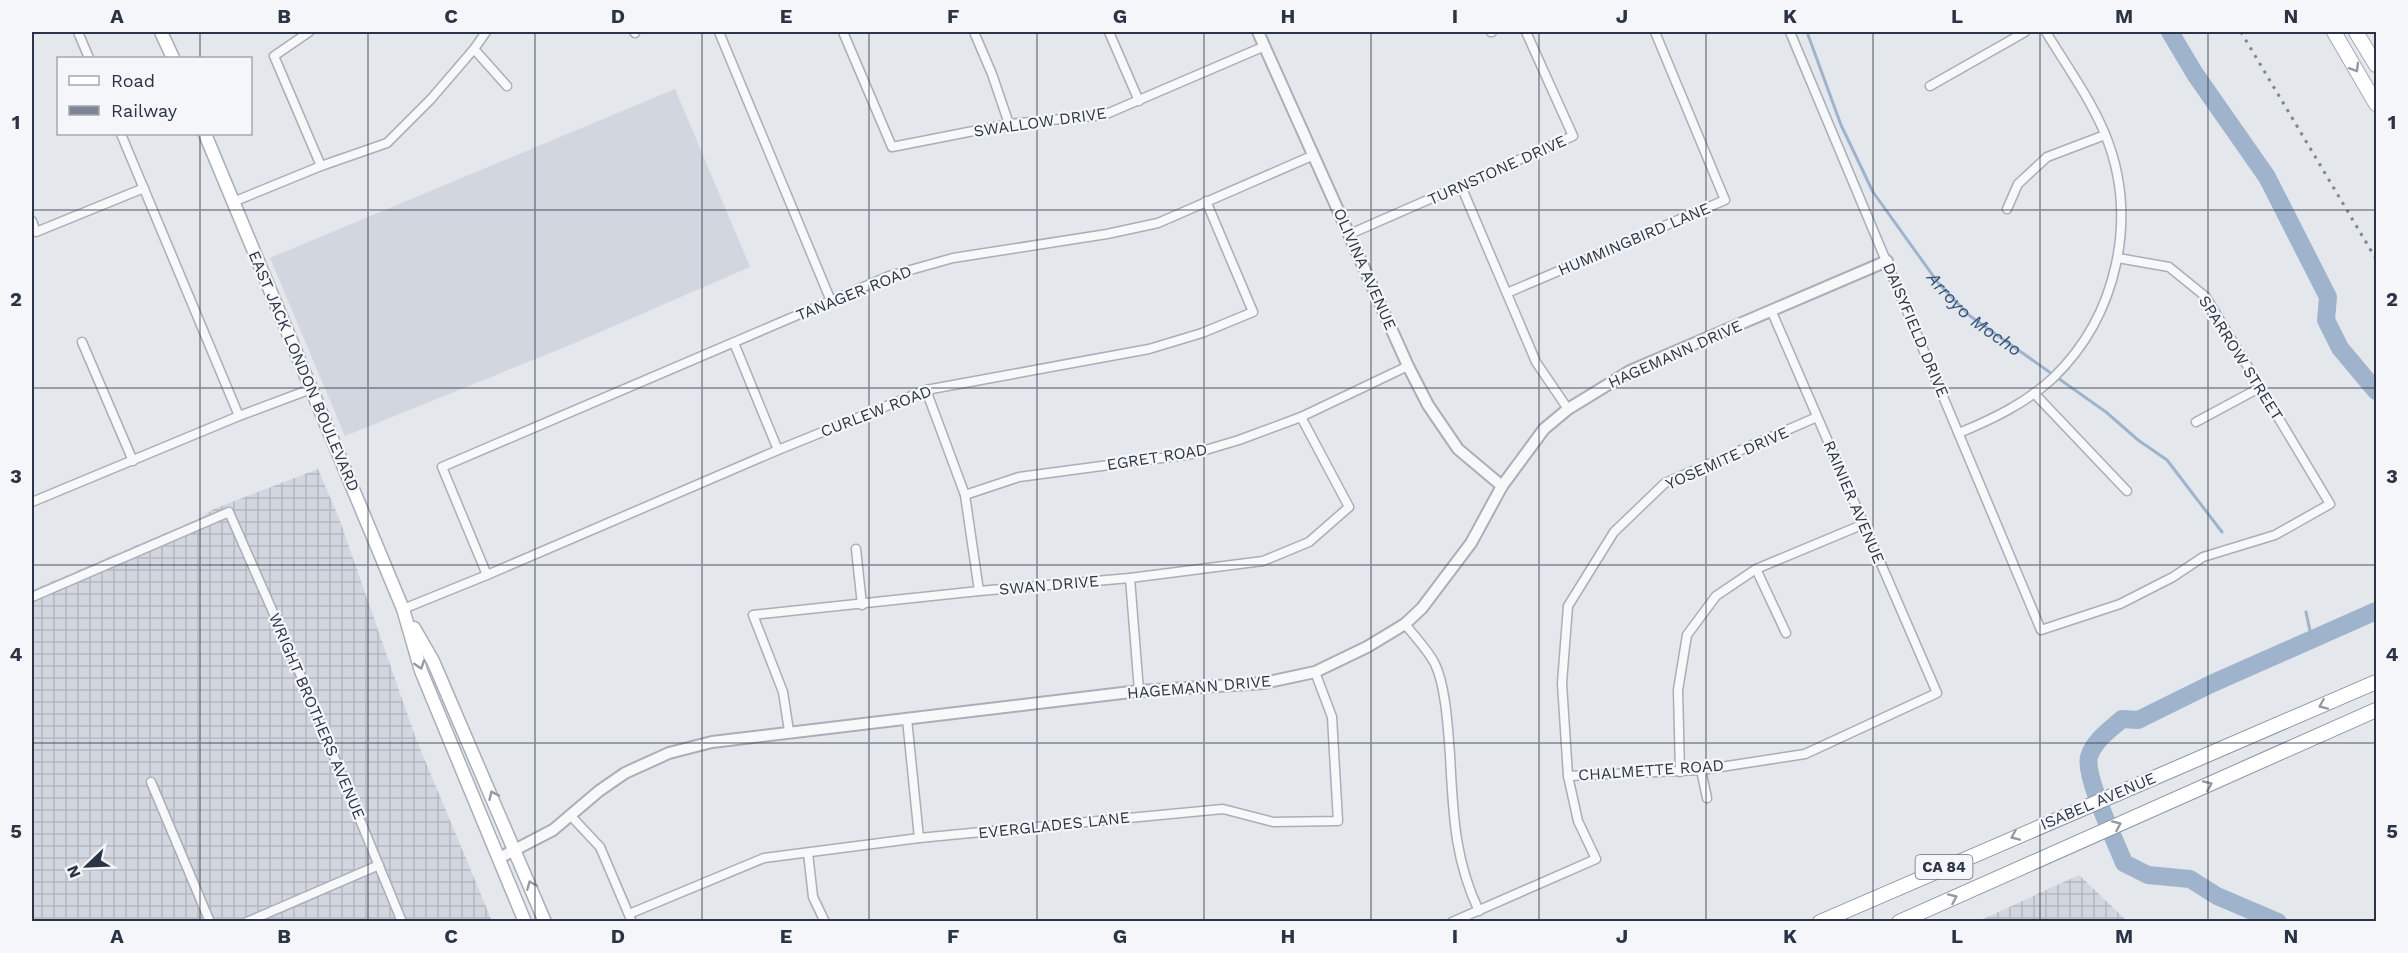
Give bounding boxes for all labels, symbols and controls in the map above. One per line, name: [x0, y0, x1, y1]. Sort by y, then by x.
text: A: [110, 4, 124, 28]
text: B: [277, 4, 291, 28]
text: C: [444, 4, 458, 28]
text: D: [611, 4, 625, 28]
text: E: [780, 4, 792, 28]
text: F: [947, 4, 959, 28]
text: G: [1113, 4, 1127, 28]
text: H: [1281, 4, 1295, 28]
text: I: [1452, 4, 1458, 28]
text: J: [1616, 4, 1628, 28]
text: K: [1783, 4, 1797, 28]
text: L: [1951, 4, 1963, 28]
text: M: [2115, 4, 2133, 28]
text: N: [2284, 4, 2298, 28]
legend: [57, 57, 252, 135]
one-way arrow: [2348, 62, 2359, 72]
text: Road: [111, 70, 155, 91]
text: Railway: [111, 100, 178, 121]
street label: SWALLOW DRIVE: [972, 103, 1108, 141]
text: 1: [12, 110, 20, 134]
text: 1: [2388, 110, 2396, 134]
street label: TURNSTONE DRIVE: [1425, 131, 1569, 209]
street label: HUMMINGBIRD LANE: [1555, 198, 1713, 280]
street label: OLIVINA AVENUE: [1330, 205, 1400, 333]
street label: EAST JACK LONDON BOULEVARD: [245, 248, 363, 494]
street label: DAISYFIELD DRIVE: [1879, 260, 1953, 400]
street label: TANAGER ROAD: [793, 261, 915, 325]
water label: Arroyo Mocho: [1922, 267, 2026, 360]
text: 2: [10, 287, 22, 311]
text: 2: [2386, 287, 2398, 311]
street label: SPARROW STREET: [2195, 292, 2287, 424]
street label: HAGEMANN DRIVE: [1605, 316, 1745, 392]
street label: CURLEW ROAD: [818, 381, 934, 441]
street label: YOSEMITE DRIVE: [1663, 422, 1791, 494]
street label: RAINIER AVENUE: [1820, 438, 1888, 566]
street label: EGRET ROAD: [1105, 440, 1209, 474]
text: 3: [10, 464, 22, 488]
text: 3: [2386, 464, 2398, 488]
street label: SWAN DRIVE: [998, 571, 1100, 599]
street label: WRIGHT BROTHERS AVENUE: [265, 610, 369, 822]
text: 4: [10, 642, 23, 666]
text: 4: [2386, 642, 2399, 666]
one-way arrow: [413, 659, 425, 670]
street label: HAGEMANN DRIVE: [1126, 671, 1272, 703]
one-way arrow: [2318, 697, 2329, 709]
street label: CHALMETTE ROAD: [1578, 755, 1724, 785]
street label: ISABEL AVENUE: [2037, 768, 2159, 834]
one-way arrow: [2202, 780, 2213, 792]
one-way arrow: [488, 791, 500, 802]
street label: EVERGLADES LANE: [977, 808, 1131, 842]
text: 5: [10, 819, 22, 843]
text: 5: [2386, 819, 2398, 843]
one-way arrow: [2111, 820, 2122, 832]
one-way arrow: [2010, 829, 2021, 841]
north arrow: [57, 836, 117, 896]
road number: CA 84: [1916, 855, 1972, 879]
text: N: [63, 862, 85, 881]
one-way arrow: [526, 880, 538, 891]
one-way arrow: [1946, 893, 1957, 905]
text: A: [110, 924, 124, 948]
text: B: [277, 924, 291, 948]
text: C: [444, 924, 458, 948]
text: D: [611, 924, 625, 948]
text: E: [780, 924, 792, 948]
text: F: [947, 924, 959, 948]
text: G: [1113, 924, 1127, 948]
text: H: [1281, 924, 1295, 948]
text: I: [1452, 924, 1458, 948]
text: J: [1616, 924, 1628, 948]
text: K: [1783, 924, 1797, 948]
text: L: [1951, 924, 1963, 948]
text: M: [2115, 924, 2133, 948]
text: N: [2284, 924, 2298, 948]

